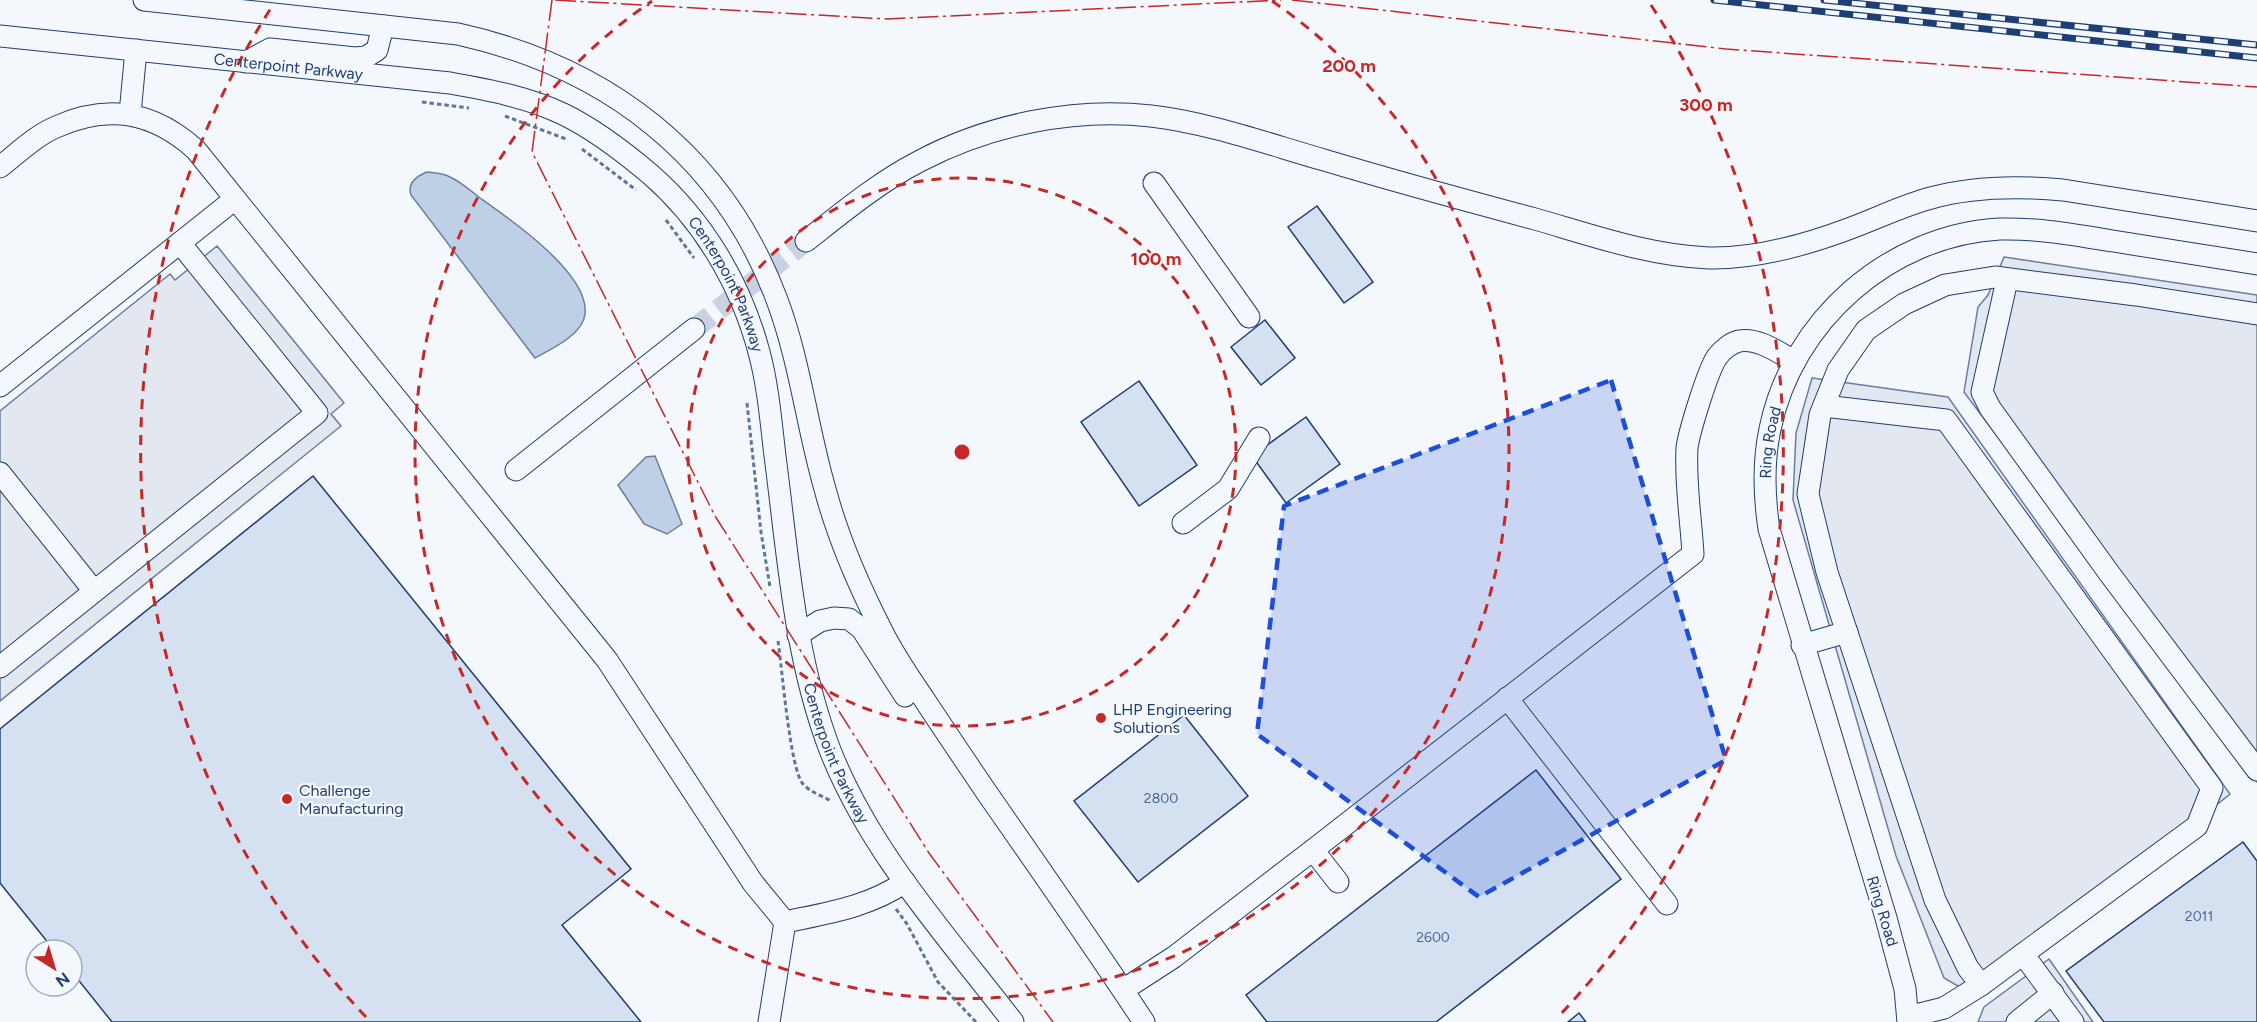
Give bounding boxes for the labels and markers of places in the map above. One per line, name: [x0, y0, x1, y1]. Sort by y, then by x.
centre of rings: [952, 442, 972, 462]
place label: LHP Engineering Solutions: [1113, 700, 1232, 737]
marker: LHP Engineering Solutions: [1094, 711, 1108, 725]
place label: Challenge Manufacturing: [299, 781, 404, 818]
marker: Challenge Manufacturing: [280, 792, 294, 806]

